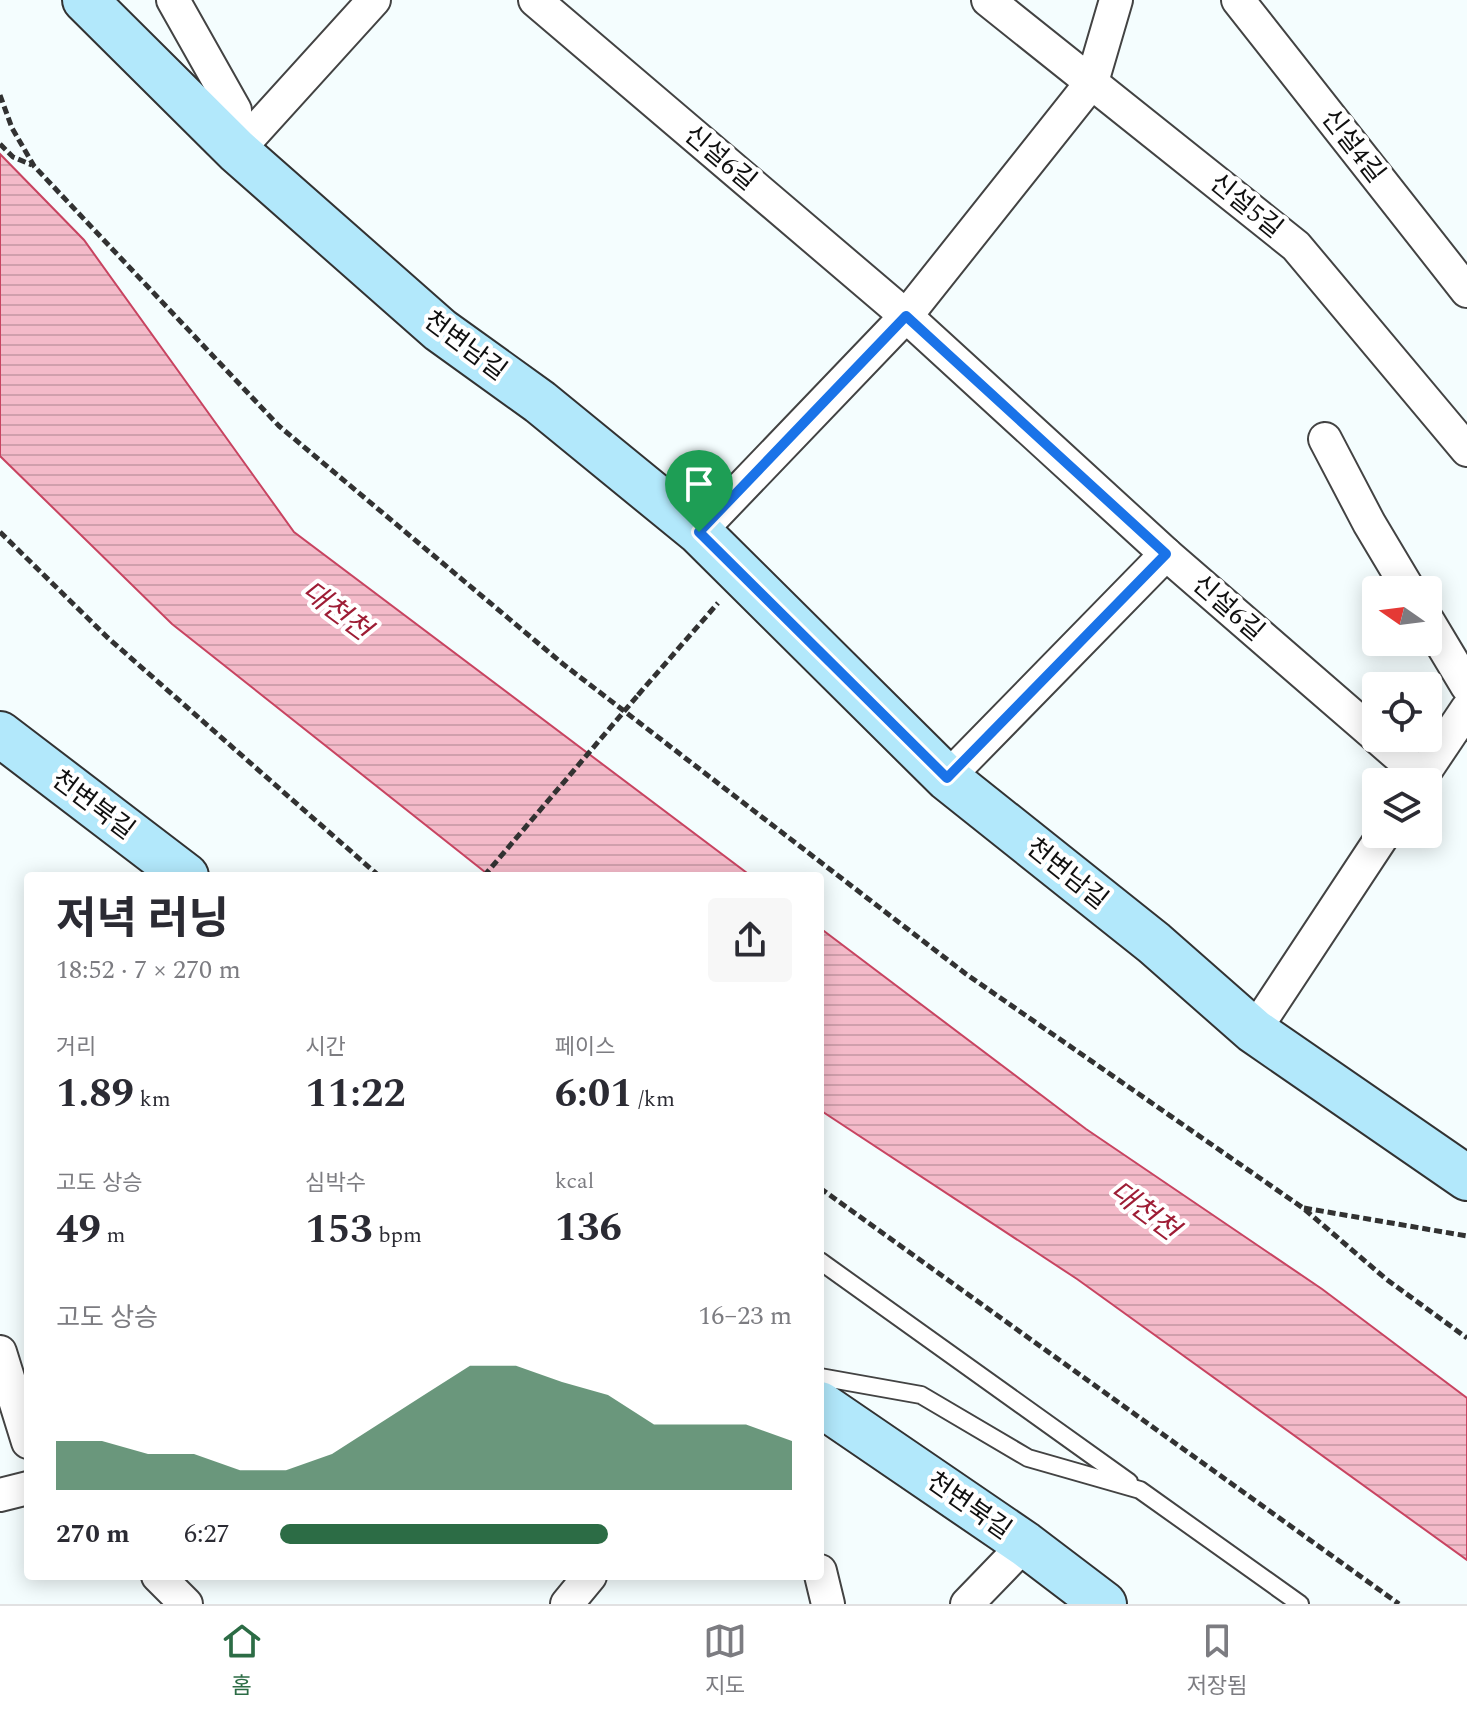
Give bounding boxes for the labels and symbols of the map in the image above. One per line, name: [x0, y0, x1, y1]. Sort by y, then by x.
street label: 신설4길: [1311, 100, 1395, 192]
street label: 신설6길: [675, 115, 765, 201]
street label: 신설5길: [1200, 164, 1292, 248]
street label: 천변남길: [415, 301, 515, 391]
pin: [665, 450, 733, 532]
street label: 신설6길: [1183, 565, 1273, 651]
water label: 대천천: [292, 571, 382, 653]
north arrow: [1362, 576, 1442, 656]
street label: 천변북길: [43, 760, 143, 850]
street label: 천변남길: [1017, 828, 1117, 920]
water label: 대천천: [1100, 1171, 1190, 1253]
street label: 천변북길: [918, 1462, 1020, 1550]

